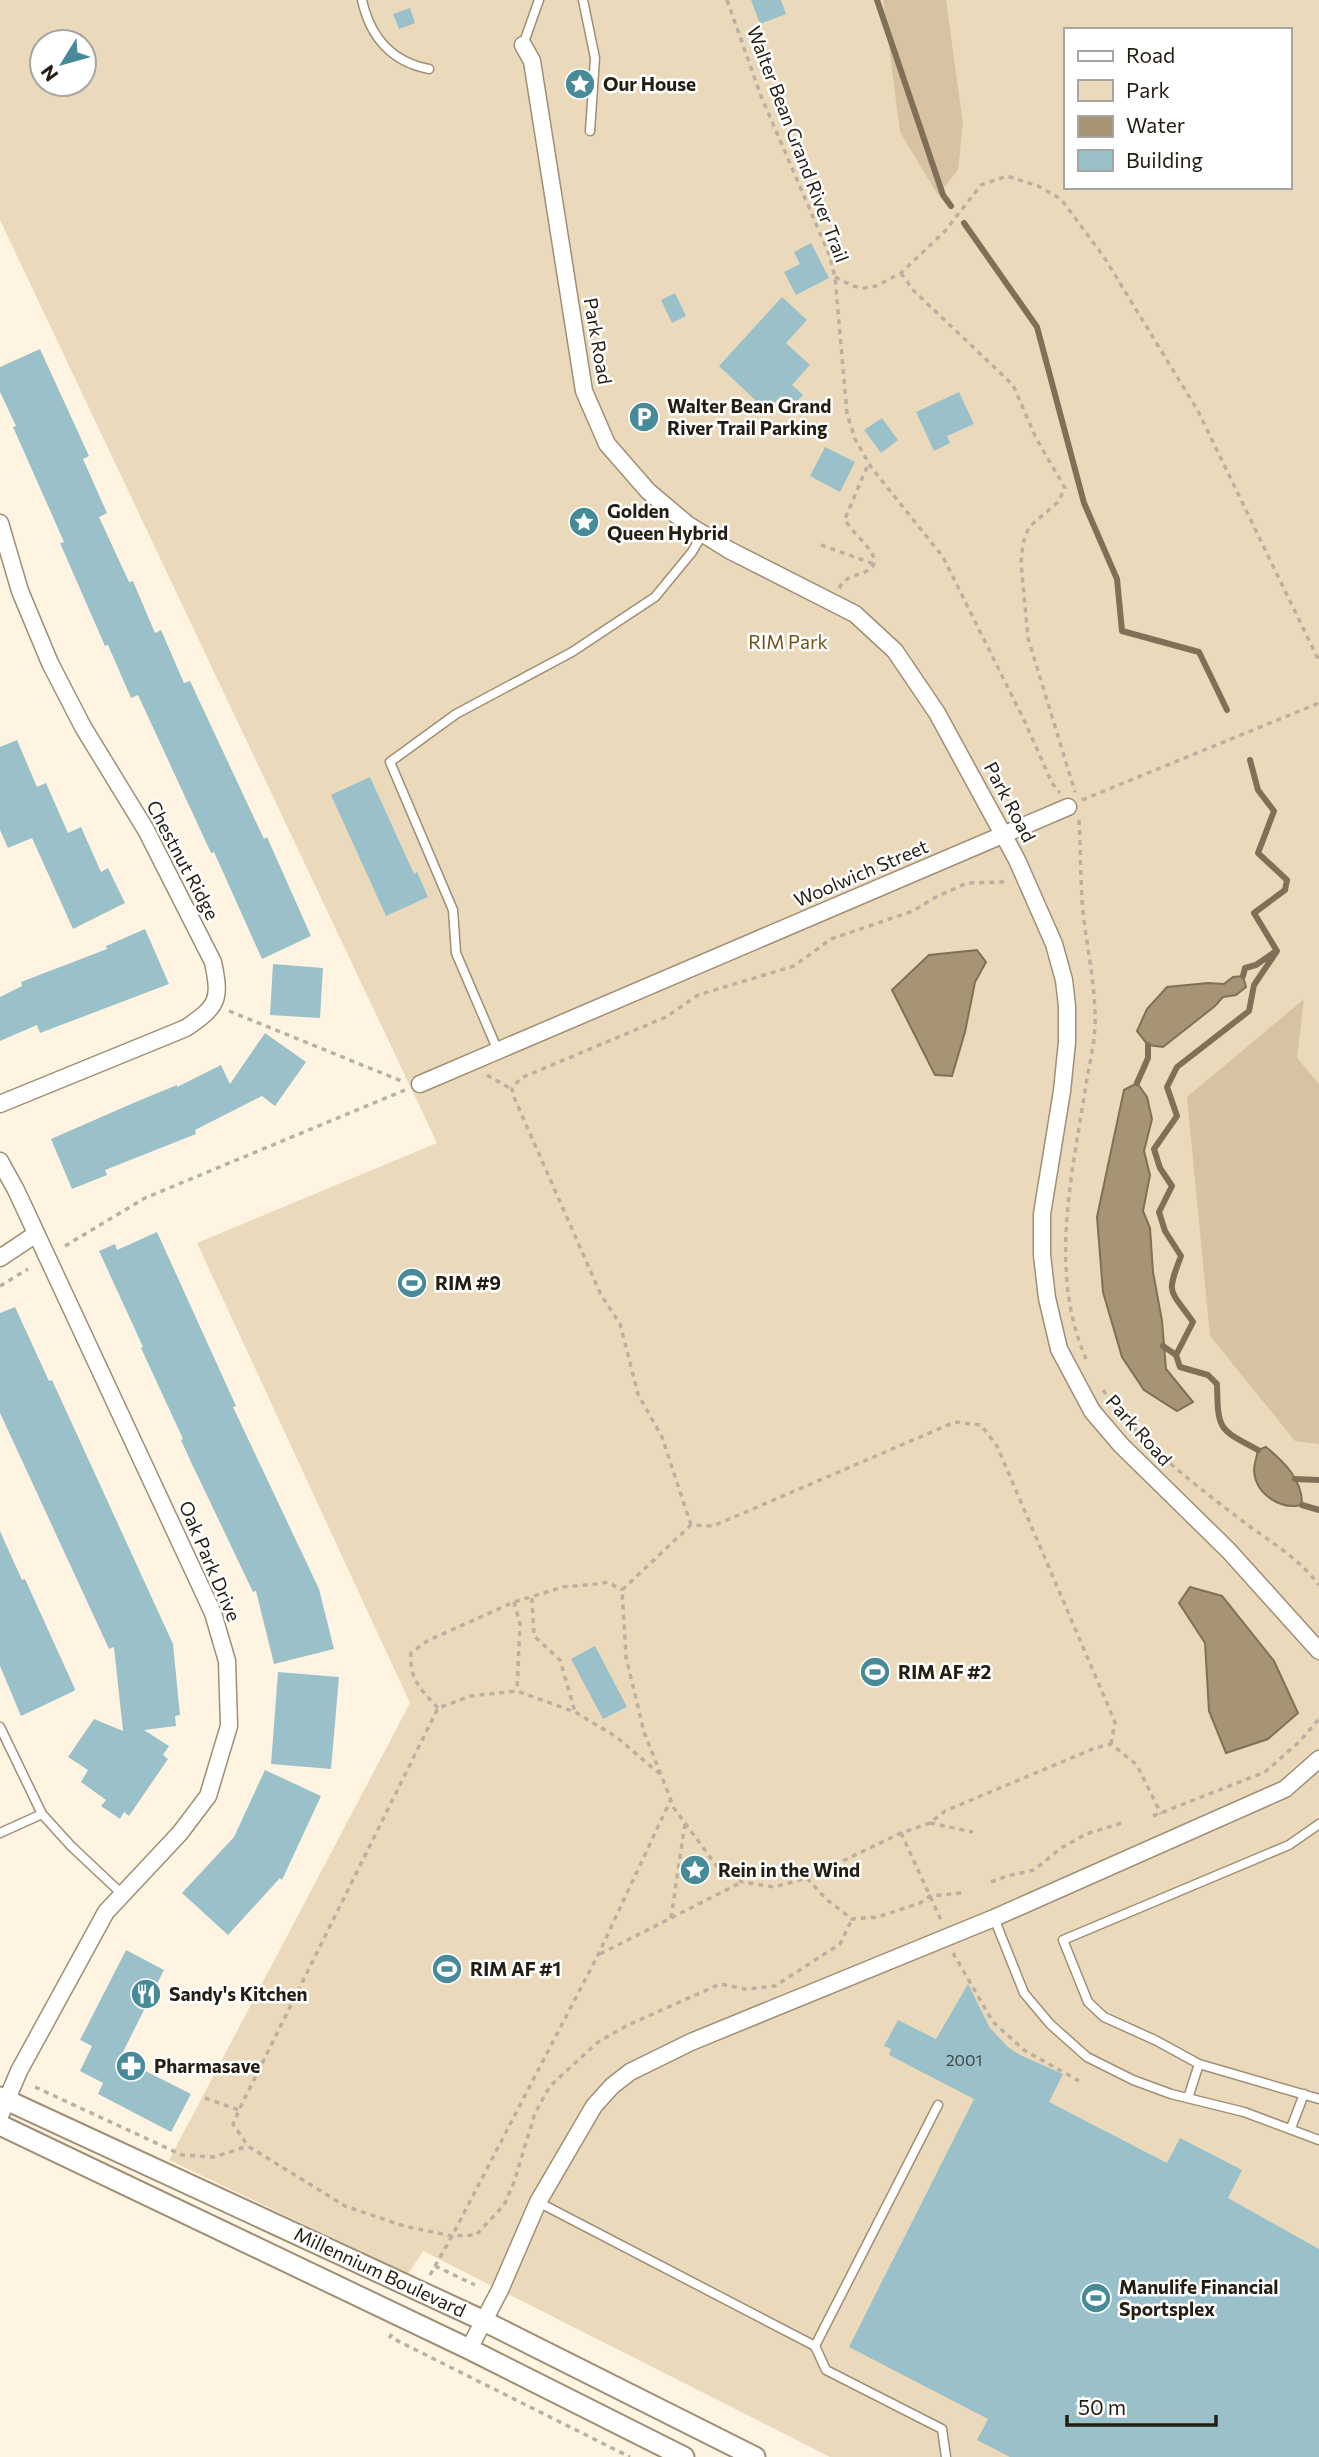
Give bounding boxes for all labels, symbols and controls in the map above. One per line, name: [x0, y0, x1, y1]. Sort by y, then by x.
street label: Walter Bean Grand River Trail: [743, 22, 854, 265]
north arrow: [28, 28, 98, 98]
legend: [1064, 28, 1291, 189]
text: Road: [1126, 42, 1175, 67]
text: N: [36, 61, 63, 86]
place icon: Our House: [563, 67, 597, 101]
place label: Our House: [603, 72, 696, 95]
text: Park: [1126, 77, 1170, 102]
text: Water: [1126, 112, 1185, 137]
text: Building: [1126, 147, 1203, 172]
street label: Park Road: [580, 296, 617, 386]
place label: Walter Bean Grand River Trail Parking: [667, 394, 831, 439]
parking icon: Walter Bean Grand River Trail Parking: [627, 400, 661, 434]
place label: Golden Queen Hybrid: [607, 499, 728, 544]
place icon: Golden Queen Hybrid: [567, 505, 601, 539]
park label: RIM Park: [748, 630, 828, 653]
street label: Park Road: [980, 758, 1041, 846]
street label: Chestnut Ridge: [142, 796, 225, 923]
street label: Woolwich Street: [790, 834, 931, 911]
sports icon: RIM #9: [395, 1266, 429, 1300]
place label: RIM #9: [435, 1271, 501, 1294]
street label: Park Road: [1101, 1389, 1177, 1470]
street label: Oak Park Drive: [175, 1497, 246, 1625]
sports icon: RIM AF #2: [858, 1655, 892, 1689]
place label: RIM AF #2: [898, 1660, 991, 1683]
place icon: Rein in the Wind: [678, 1853, 712, 1887]
place label: Rein in the Wind: [718, 1858, 860, 1881]
sports icon: RIM AF #1: [430, 1952, 464, 1986]
place label: RIM AF #1: [470, 1957, 561, 1980]
restaurant icon: Sandy's Kitchen: [129, 1977, 163, 2011]
place label: Sandy's Kitchen: [169, 1982, 307, 2005]
pharmacy icon: Pharmasave: [114, 2049, 148, 2083]
house number: 2001: [946, 2050, 982, 2069]
place label: Pharmasave: [154, 2054, 260, 2077]
street label: Millennium Boulevard: [291, 2222, 470, 2321]
place label: Manulife Financial Sportsplex: [1119, 2275, 1278, 2320]
sports icon: Manulife Financial Sportsplex: [1079, 2281, 1113, 2315]
scale bar: [1067, 2384, 1216, 2428]
text: 50 m: [1078, 2394, 1126, 2419]

